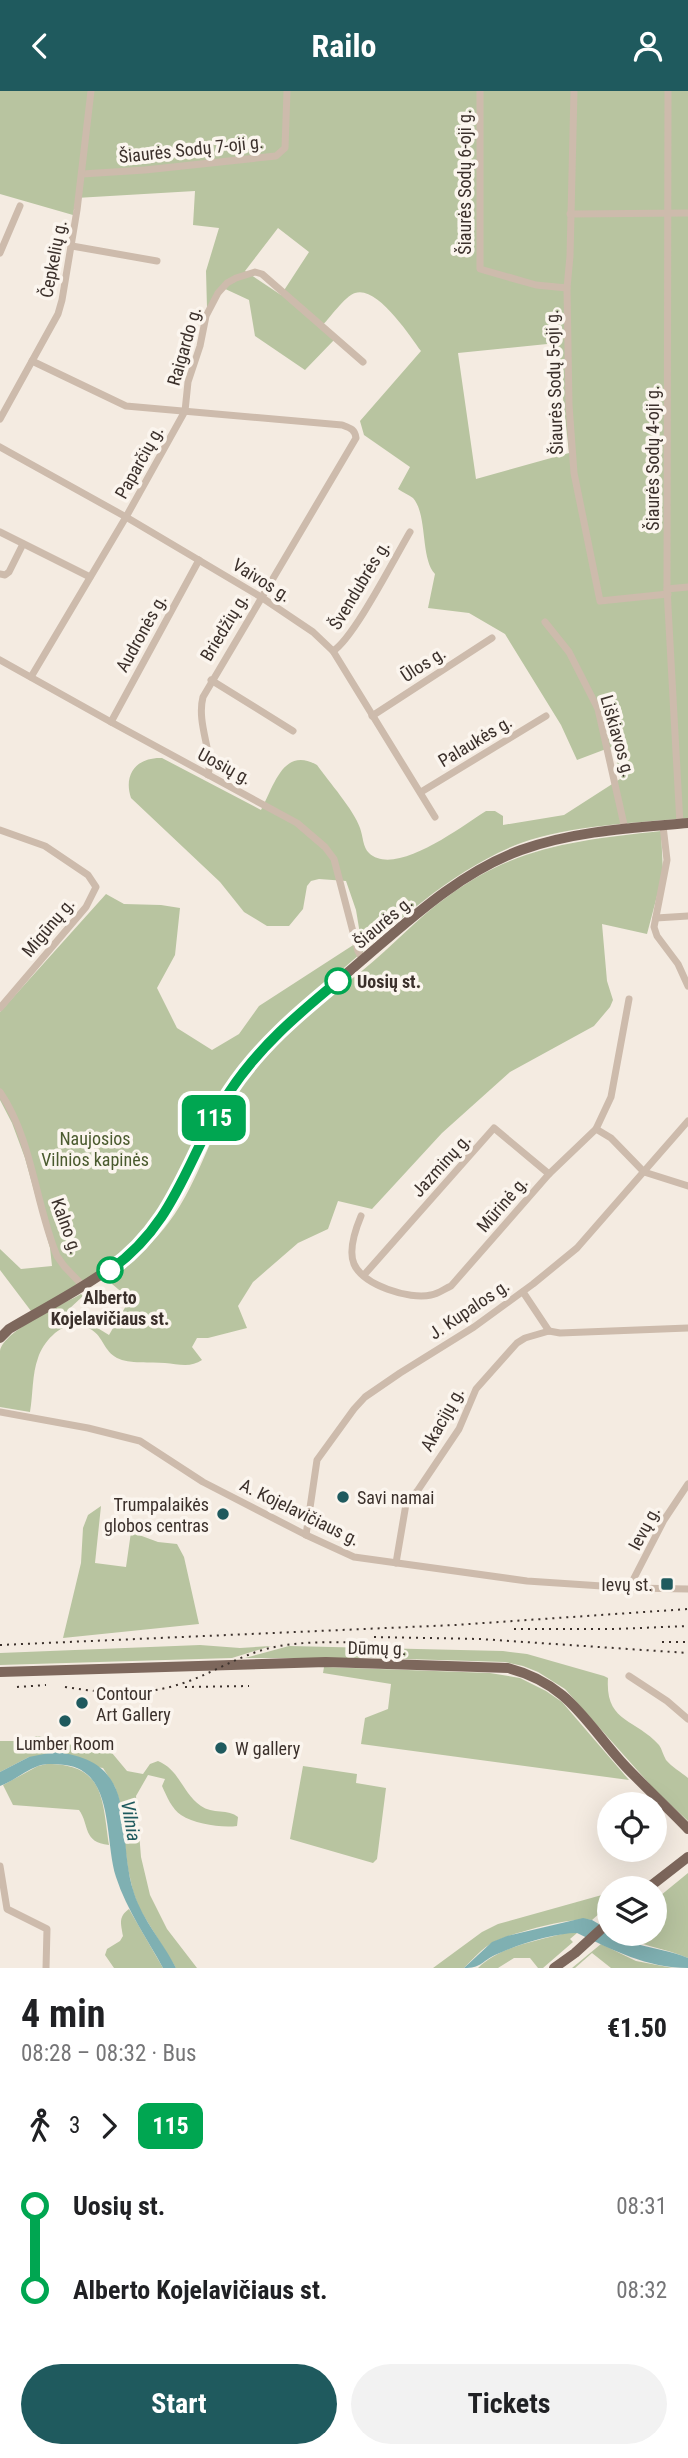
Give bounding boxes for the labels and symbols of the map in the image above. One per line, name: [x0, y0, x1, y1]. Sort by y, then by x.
street label: Šiaurės Sodų 6-oji g.: [454, 109, 475, 255]
street label: Šiaurės Sodų 7-oji g.: [118, 131, 264, 167]
street label: Čepkelių g.: [35, 218, 71, 300]
street label: Raigardo g.: [163, 304, 205, 388]
street label: Šiaurės Sodų 5-oji g.: [541, 309, 567, 455]
street label: Šiaurės Sodų 4-oji g.: [642, 385, 663, 531]
street label: Paparčių g.: [110, 422, 168, 502]
street label: Švendubrės g.: [324, 537, 394, 633]
street label: Vaivos g.: [229, 554, 295, 606]
street label: Briedžių g.: [196, 589, 252, 665]
street label: Audronės g.: [111, 591, 171, 675]
street label: Ūlos g.: [397, 642, 449, 686]
street label: Liškiavos g.: [596, 693, 640, 779]
street label: Palaukės g.: [434, 711, 516, 771]
street label: Uosių g.: [194, 743, 256, 789]
street label: Šiaurės g.: [349, 891, 417, 953]
street label: Migūnų g.: [17, 893, 79, 961]
marker: Uosių st.: [325, 968, 351, 994]
place label: Uosių st.: [357, 971, 421, 992]
line badge: 115: [174, 1095, 254, 1141]
park label: Naujosios Vilnios kapinės: [41, 1128, 149, 1170]
street label: Jazminų g.: [407, 1129, 475, 1201]
street label: Mūrinė g.: [472, 1172, 532, 1236]
street label: Kalno g.: [47, 1195, 87, 1257]
marker: Alberto Kojelavičiaus st.: [97, 1257, 123, 1283]
street label: J. Kupalos g.: [425, 1274, 513, 1344]
place label: Alberto Kojelavičiaus st.: [51, 1287, 169, 1329]
street label: Akacijų g.: [416, 1383, 468, 1455]
street label: A. Kojelavičiaus g.: [237, 1474, 363, 1550]
place label: Savi namai: [357, 1487, 434, 1508]
marker: Savi namai: [335, 1489, 351, 1505]
place label: Trumpalaikės globos centras: [104, 1494, 209, 1536]
street label: Ievų g.: [624, 1502, 664, 1554]
marker: Trumpalaikės globos centras: [215, 1506, 231, 1522]
place label: Ievų st.: [601, 1574, 653, 1595]
marker: Ievų st.: [659, 1576, 675, 1592]
street label: Dūmų g.: [347, 1637, 407, 1659]
place label: Contour Art Gallery: [96, 1683, 171, 1725]
marker: Contour Art Gallery: [74, 1695, 90, 1711]
marker: Lumber Room: [57, 1713, 73, 1729]
place label: Lumber Room: [16, 1733, 114, 1754]
place label: W gallery: [235, 1738, 301, 1759]
marker: W gallery: [213, 1740, 229, 1756]
water label: Vilnia: [116, 1799, 146, 1843]

